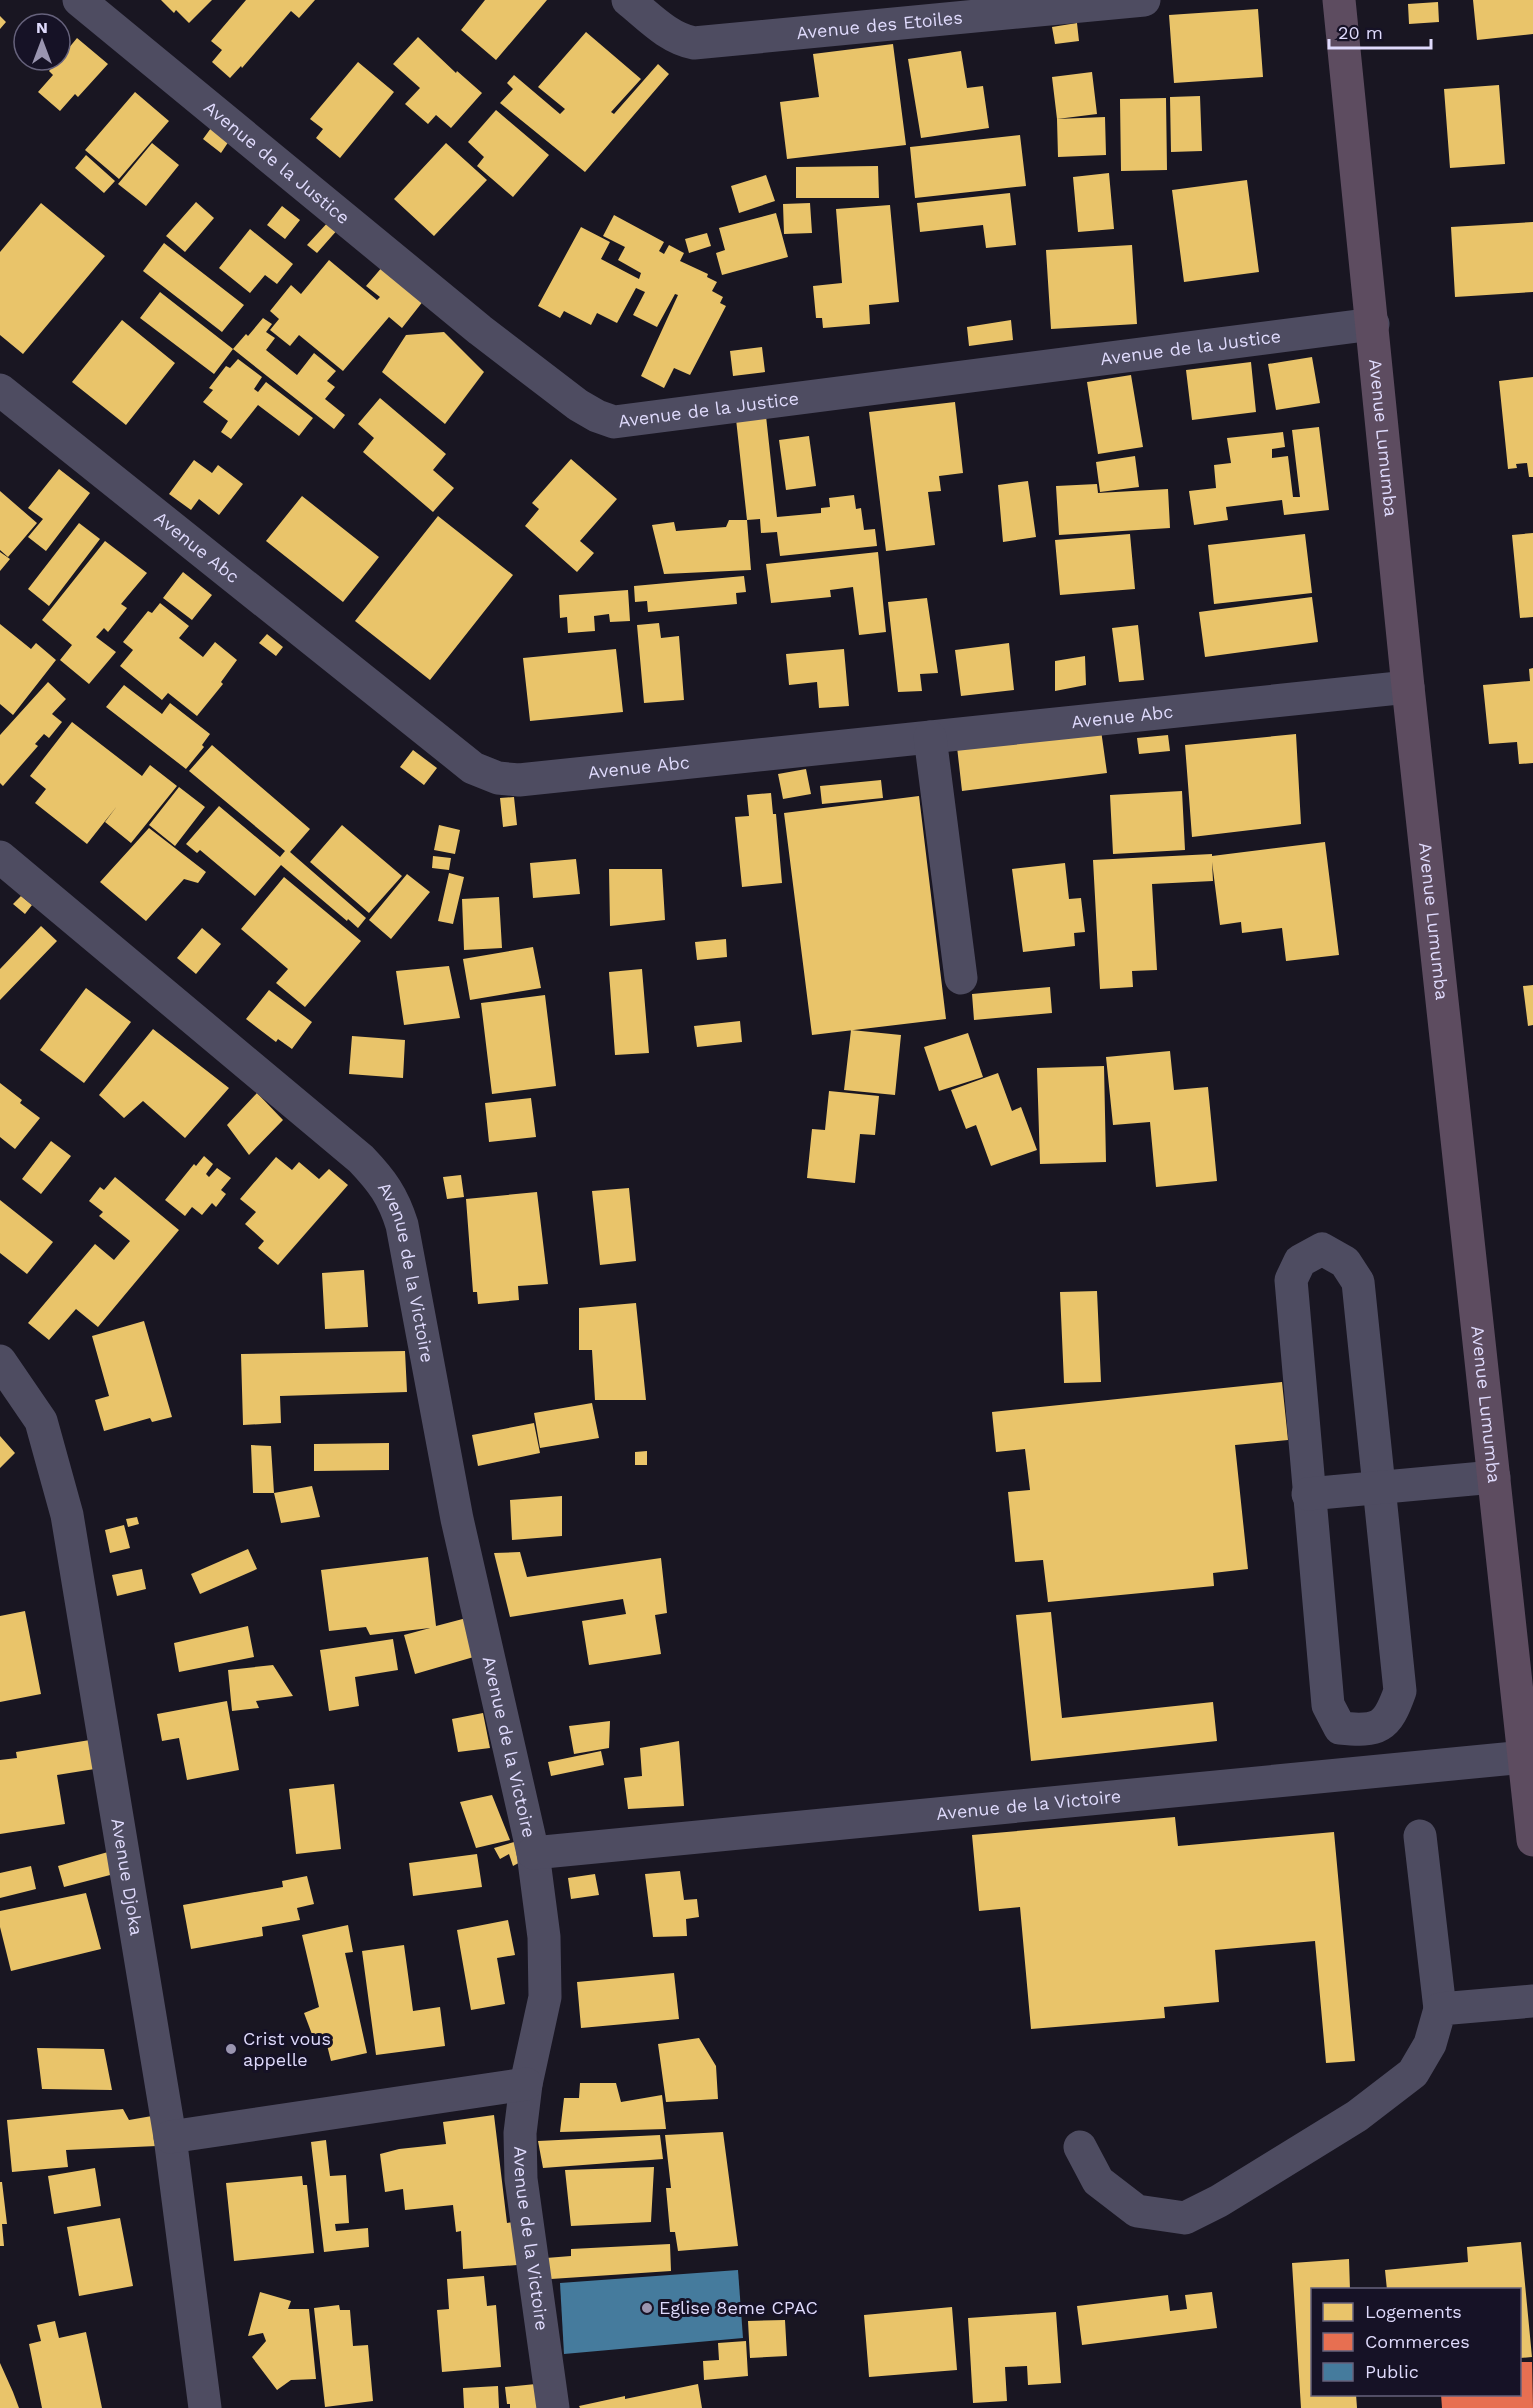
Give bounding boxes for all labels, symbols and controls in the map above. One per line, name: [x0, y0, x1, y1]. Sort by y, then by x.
street label: Avenue des Etoiles: [795, 6, 963, 43]
north arrow: [12, 12, 72, 72]
scale bar: [1329, 12, 1431, 50]
text: N: [36, 18, 48, 37]
text: 20 m: [1338, 22, 1383, 43]
street label: Avenue de la Justice: [200, 96, 354, 228]
street label: Avenue de la Justice: [1099, 325, 1282, 369]
street label: Avenue Lumumba: [1365, 358, 1402, 518]
street label: Avenue de la Justice: [617, 387, 800, 431]
street label: Avenue Abc: [151, 507, 244, 587]
street label: Avenue Abc: [1070, 701, 1174, 732]
street label: Avenue Abc: [587, 751, 691, 783]
street label: Avenue Lumumba: [1415, 841, 1453, 1001]
street label: Avenue de la Victoire: [374, 1178, 438, 1364]
street label: Avenue Lumumba: [1467, 1324, 1505, 1484]
street label: Avenue de la Victoire: [478, 1654, 540, 1840]
street label: Avenue de la Victoire: [935, 1785, 1122, 1824]
street label: Avenue Djoka: [107, 1817, 147, 1937]
place label: Crist vous appelle: [243, 2028, 331, 2070]
marker: Crist vous appelle: [224, 2042, 238, 2056]
street label: Avenue de la Victoire: [510, 2146, 553, 2332]
legend: [1311, 2288, 1521, 2396]
place label: Eglise 8eme CPAC: [659, 2297, 818, 2318]
marker: Eglise 8eme CPAC: [640, 2301, 654, 2315]
text: Logements: [1365, 2301, 1462, 2322]
text: Commerces: [1365, 2331, 1470, 2352]
text: Public: [1365, 2361, 1419, 2382]

